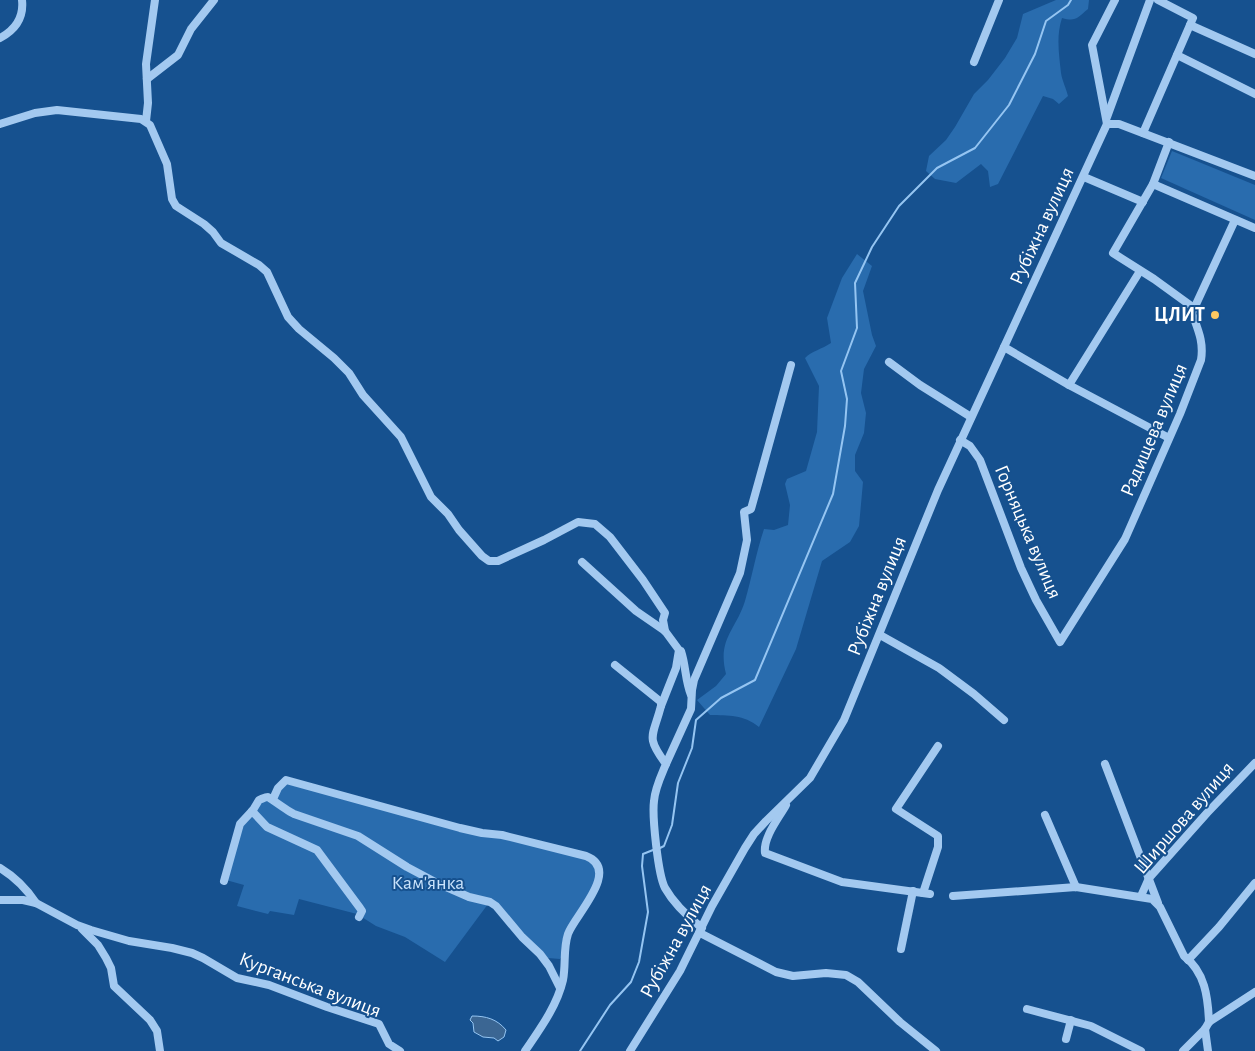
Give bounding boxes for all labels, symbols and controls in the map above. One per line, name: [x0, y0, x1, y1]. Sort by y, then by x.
street label: Рубіжна вулиця: [1006, 164, 1078, 288]
place label: ЦЛИТ: [1154, 305, 1205, 325]
marker: ЦЛИТ: [1209, 309, 1221, 321]
street label: Радищева вулиця: [1117, 361, 1191, 499]
street label: Горняцька вулиця: [991, 462, 1065, 602]
street label: Рубіжна вулиця: [844, 533, 910, 659]
street label: Ширшова вулиця: [1130, 758, 1238, 878]
park label: Кам'янка: [392, 873, 464, 893]
street label: Рубіжна вулиця: [637, 881, 715, 1001]
street label: Курганська вулиця: [236, 949, 384, 1021]

